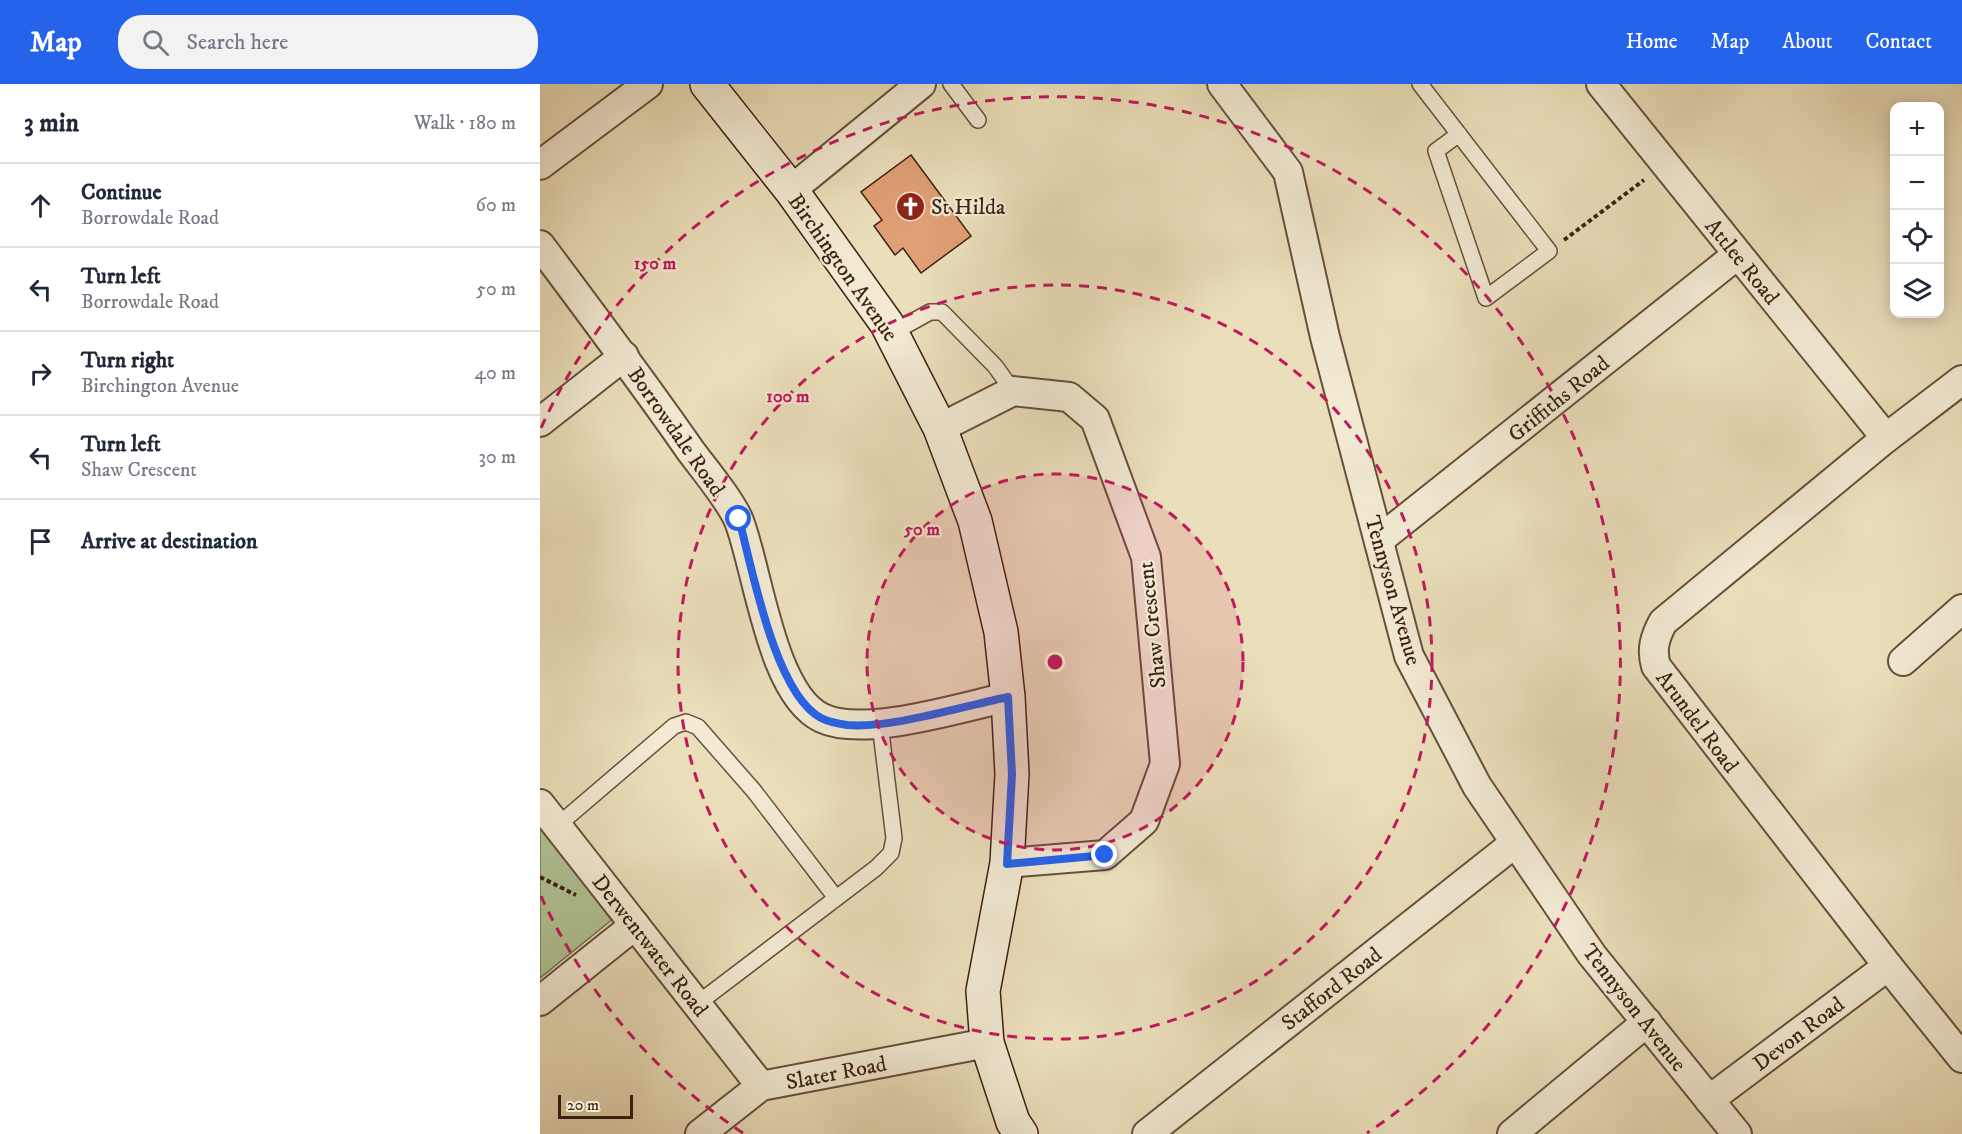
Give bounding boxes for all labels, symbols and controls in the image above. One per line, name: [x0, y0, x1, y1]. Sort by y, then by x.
search box: [118, 15, 538, 69]
text: Map: [30, 25, 82, 60]
icon: search: [139, 26, 172, 59]
text: Search here: [187, 29, 288, 56]
text: Home: [1626, 29, 1678, 55]
text: Map: [1711, 29, 1749, 55]
text: About: [1782, 29, 1833, 55]
text: Contact: [1866, 29, 1932, 55]
map controls: [1890, 102, 1944, 318]
button: +: [1890, 102, 1944, 156]
text: 3 min: [24, 107, 79, 140]
text: Walk · 180 m: [414, 111, 516, 136]
button: −: [1890, 156, 1944, 210]
text: Continue: [81, 179, 162, 206]
icon: ahead: [24, 189, 57, 222]
street label: Birchington Avenue: [782, 189, 904, 347]
church icon: St Hilda: [894, 190, 926, 222]
text: 60 m: [476, 193, 516, 218]
place label: St Hilda: [931, 194, 1006, 221]
text: Borrowdale Road: [81, 206, 219, 231]
button: locate: [1890, 210, 1944, 264]
street label: Attlee Road: [1699, 213, 1785, 311]
text: 150 m: [634, 253, 677, 275]
text: Turn left: [81, 263, 161, 290]
button: layers: [1890, 264, 1944, 318]
icon: left: [24, 273, 57, 306]
text: 50 m: [476, 277, 516, 302]
text: Borrowdale Road: [81, 290, 219, 315]
text: Turn right: [81, 347, 174, 374]
street label: Griffiths Road: [1503, 350, 1615, 448]
icon: right: [24, 357, 57, 390]
text: 40 m: [474, 361, 516, 386]
street label: Borrowdale Road: [621, 362, 730, 502]
text: Birchington Avenue: [81, 374, 239, 399]
text: 100 m: [766, 386, 810, 408]
text: Turn left: [81, 431, 161, 458]
icon: left: [24, 441, 57, 474]
text: 30 m: [478, 445, 516, 470]
text: Shaw Crescent: [81, 458, 197, 483]
route start: [725, 505, 751, 531]
street label: Tennyson Avenue: [1358, 512, 1427, 668]
text: 50 m: [903, 519, 940, 541]
icon: arrive: [24, 525, 57, 558]
text: Arrive at destination: [81, 528, 258, 555]
street label: Shaw Crescent: [1132, 560, 1173, 690]
centre of rings: [1045, 652, 1065, 672]
street label: Arundel Road: [1650, 665, 1744, 778]
route end: [1091, 841, 1117, 867]
street label: Derwentwater Road: [586, 869, 714, 1023]
street label: Tennyson Avenue: [1576, 939, 1692, 1077]
street label: Stafford Road: [1276, 942, 1388, 1037]
street label: Devon Road: [1748, 991, 1850, 1077]
street label: Slater Road: [784, 1050, 889, 1096]
scale bar: [558, 1092, 633, 1120]
text: 20 m: [567, 1095, 599, 1115]

